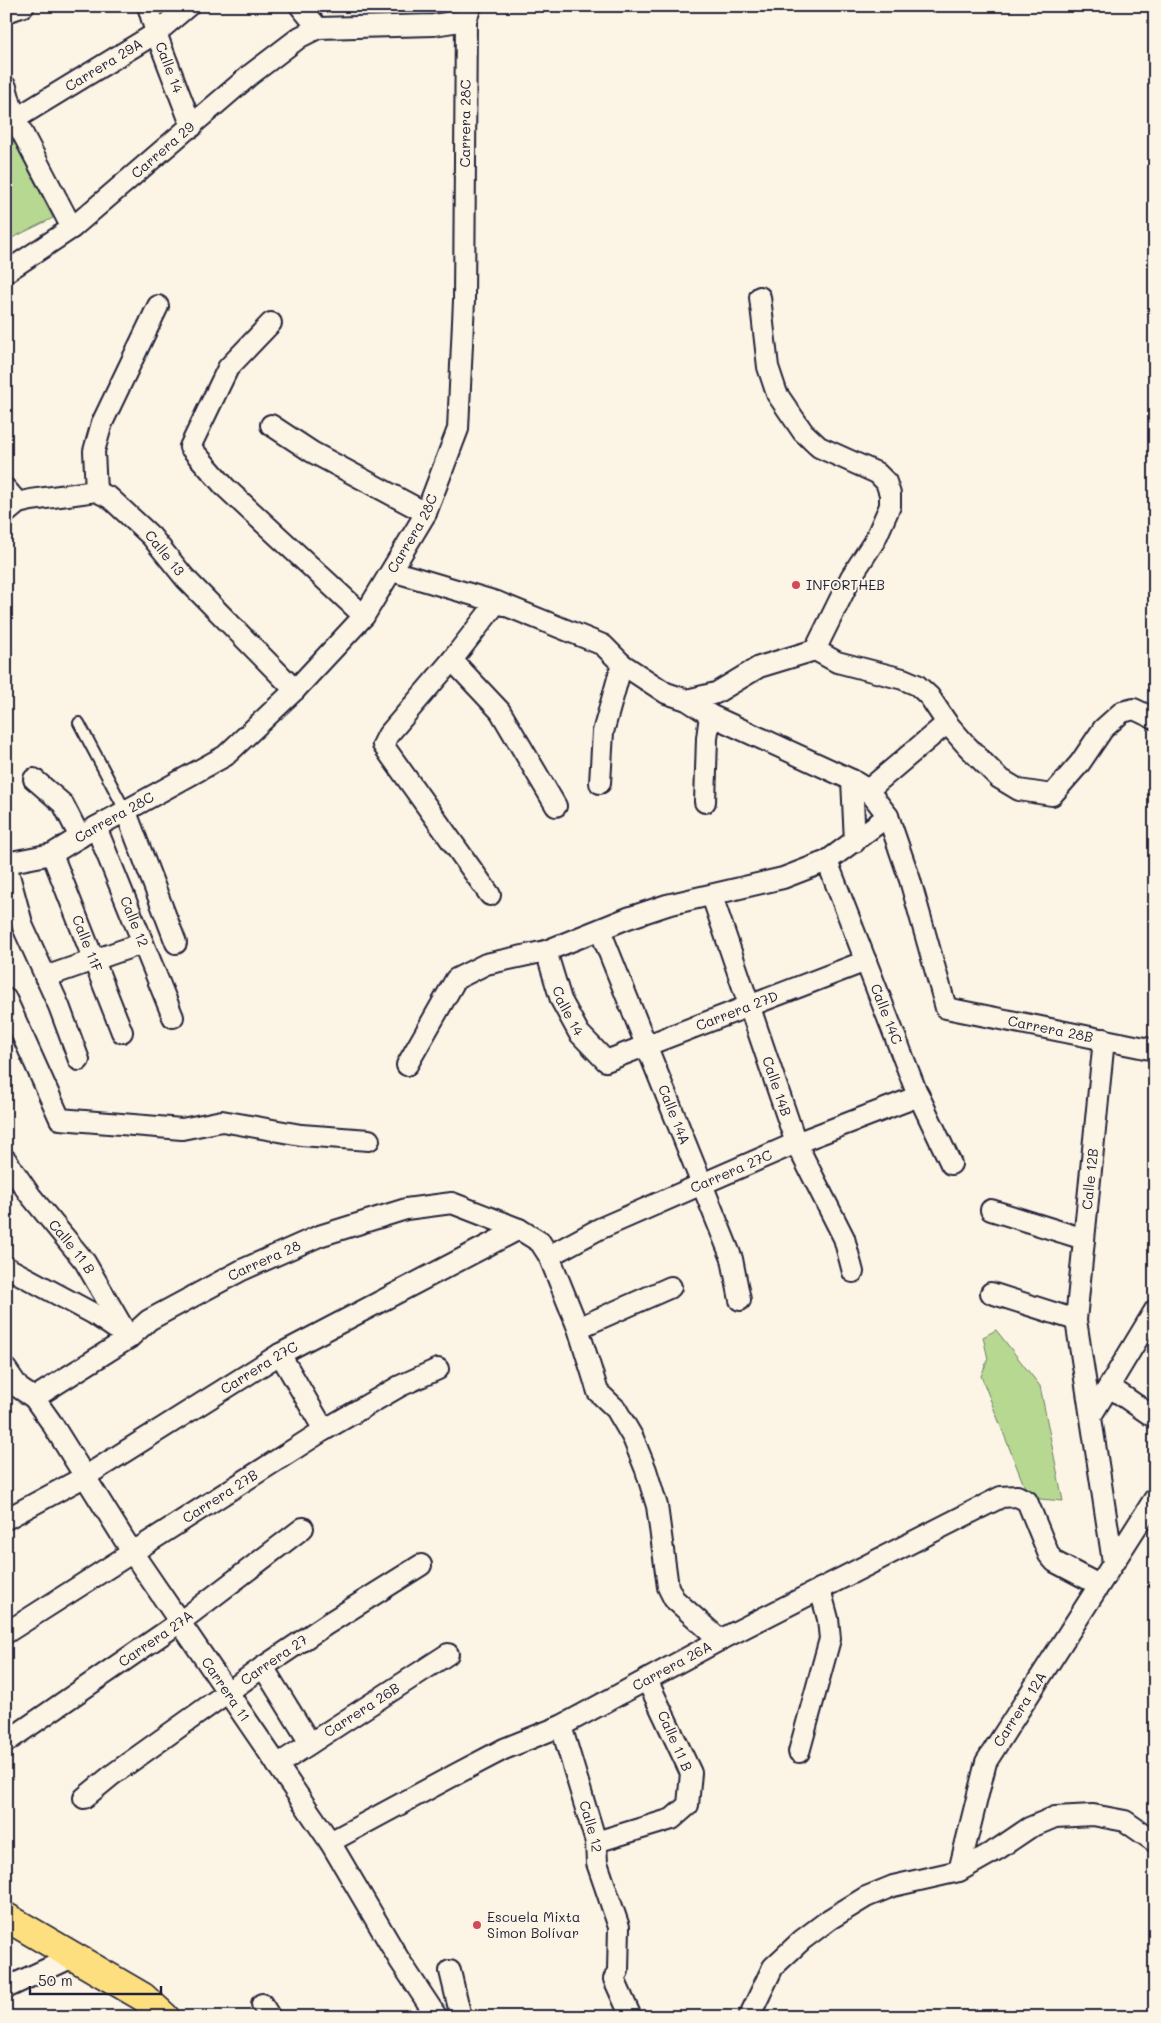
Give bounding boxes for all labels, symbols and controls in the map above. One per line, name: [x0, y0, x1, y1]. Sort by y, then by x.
street label: Carrera 29A: [61, 34, 146, 95]
street label: Calle 14: [151, 39, 188, 96]
street label: Carrera 28C: [455, 79, 475, 167]
street label: Carrera 29: [127, 117, 198, 182]
street label: Carrera 28C: [382, 491, 441, 576]
street label: Calle 13: [141, 526, 189, 579]
place label: INFORTHEB: [806, 575, 885, 594]
marker: INFORTHEB: [790, 579, 802, 591]
street label: Carrera 28C: [71, 787, 157, 847]
street label: Calle 12: [116, 893, 154, 949]
street label: Calle 11F: [68, 912, 107, 974]
street label: Calle 14C: [866, 981, 907, 1047]
street label: Calle 14: [548, 984, 589, 1040]
street label: Carrera 27D: [693, 986, 781, 1035]
street label: Carrera 28B: [1006, 1011, 1095, 1046]
street label: Calle 14B: [758, 1054, 796, 1119]
street label: Calle 14A: [654, 1082, 695, 1147]
street label: Carrera 27C: [687, 1145, 775, 1197]
street label: Calle 12B: [1077, 1147, 1102, 1211]
street label: Calle 11 B: [45, 1215, 100, 1277]
street label: Carrera 28: [224, 1235, 303, 1285]
street label: Carrera 27C: [217, 1336, 301, 1398]
street label: Carrera 27B: [178, 1465, 261, 1527]
street label: Carrera 27A: [114, 1605, 197, 1671]
street label: Carrera 27: [236, 1630, 311, 1689]
street label: Carrera 26A: [629, 1636, 715, 1695]
street label: Carrera 11: [197, 1653, 255, 1725]
street label: Carrera 12A: [988, 1668, 1050, 1750]
street label: Carrera 26B: [320, 1678, 403, 1741]
street label: Calle 11 B: [654, 1707, 697, 1774]
street label: Calle 12: [575, 1798, 606, 1853]
place label: Escuela Mixta Simon Bolívar: [487, 1907, 581, 1942]
marker: Escuela Mixta Simon Bolívar: [471, 1919, 483, 1931]
scale bar: [30, 1963, 161, 1995]
text: 50 m: [38, 1970, 73, 1990]

